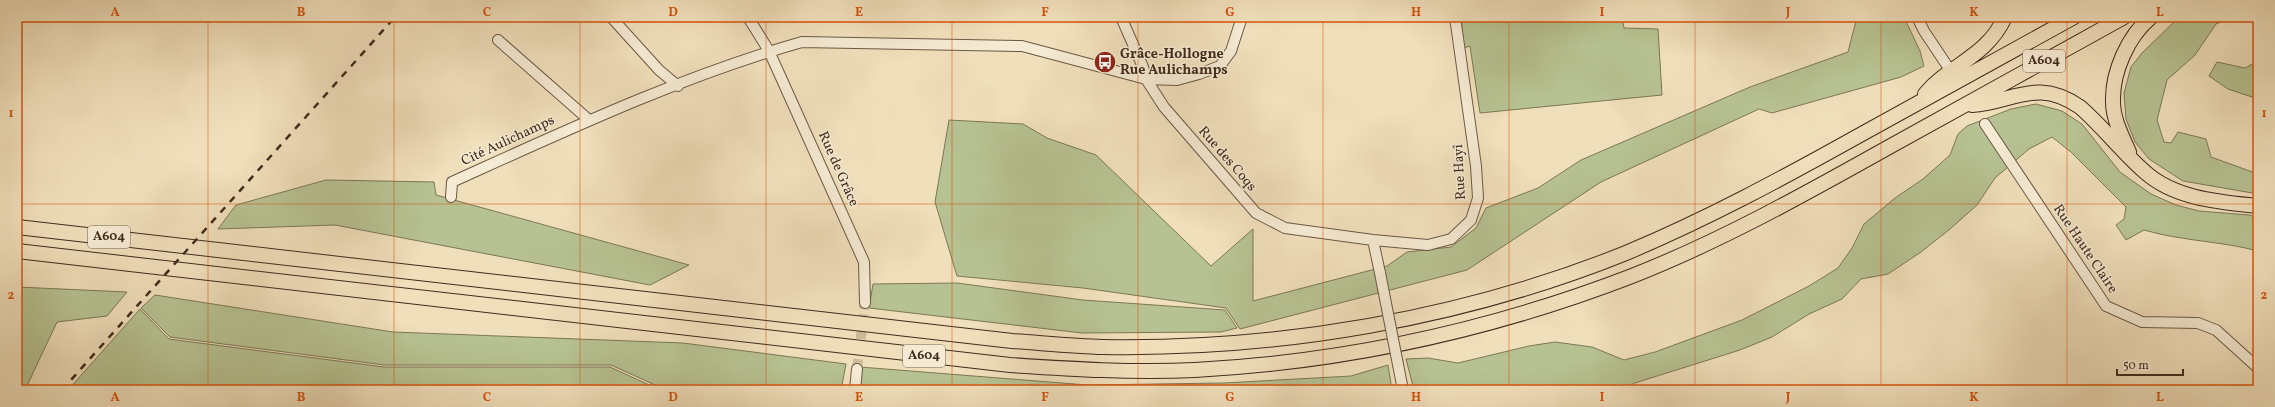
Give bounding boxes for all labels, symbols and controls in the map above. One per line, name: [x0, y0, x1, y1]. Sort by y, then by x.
text: A: [110, 4, 120, 22]
text: B: [297, 4, 306, 22]
text: C: [483, 4, 491, 22]
text: D: [668, 4, 678, 22]
text: E: [855, 4, 863, 22]
text: F: [1041, 4, 1049, 22]
text: G: [1225, 4, 1235, 22]
text: H: [1411, 4, 1421, 22]
text: I: [1600, 4, 1605, 22]
text: J: [1785, 4, 1791, 22]
text: K: [1969, 4, 1979, 22]
text: L: [2156, 4, 2164, 22]
place label: Grâce-Hollogne Rue Aulichamps: [1120, 45, 1228, 80]
bus stop icon: Grâce-Hollogne Rue Aulichamps: [1092, 49, 1118, 75]
road number: A604: [2023, 50, 2065, 72]
text: 1: [8, 105, 14, 123]
text: 1: [2261, 105, 2267, 123]
street label: Cité Aulichamps: [458, 111, 558, 171]
street label: Rue des Coqs: [1193, 122, 1261, 196]
street label: Rue de Grâce: [813, 128, 863, 210]
street label: Rue Hayî: [1449, 144, 1471, 200]
street label: Rue Haute Claire: [2048, 201, 2122, 298]
road number: A604: [88, 226, 130, 248]
text: 2: [8, 287, 15, 305]
text: 2: [2261, 287, 2268, 305]
road number: A604: [903, 345, 945, 367]
scale bar: [2117, 351, 2183, 377]
text: 50 m: [2123, 358, 2149, 374]
text: A: [110, 389, 120, 407]
text: B: [297, 389, 306, 407]
text: C: [483, 389, 491, 407]
text: D: [668, 389, 678, 407]
text: E: [855, 389, 863, 407]
text: F: [1041, 389, 1049, 407]
text: G: [1225, 389, 1235, 407]
text: H: [1411, 389, 1421, 407]
text: I: [1600, 389, 1605, 407]
text: J: [1785, 389, 1791, 407]
text: K: [1969, 389, 1979, 407]
text: L: [2156, 389, 2164, 407]

